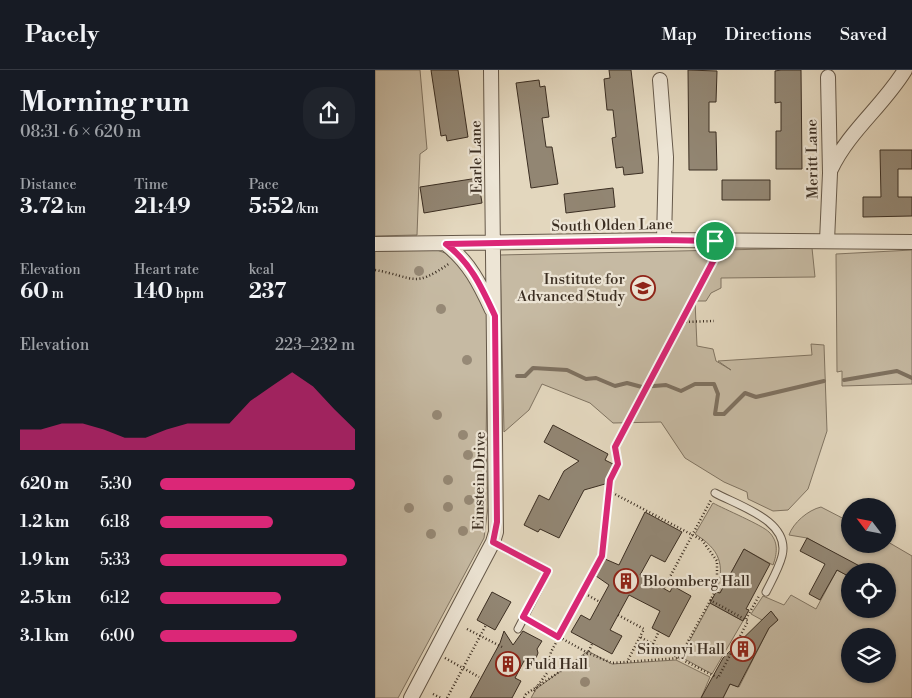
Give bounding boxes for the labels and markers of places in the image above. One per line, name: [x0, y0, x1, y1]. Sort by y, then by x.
pin: [694, 220, 736, 262]
place label: Institute for Advanced Study: [516, 270, 626, 306]
school or university icon: Institute for Advanced Study: [630, 275, 656, 301]
building icon: Bloomberg Hall: [613, 568, 639, 594]
place label: Bloomberg Hall: [642, 572, 750, 591]
building icon: Simonyi Hall: [730, 636, 756, 662]
place label: Simonyi Hall: [637, 640, 726, 659]
building icon: Fuld Hall: [495, 651, 521, 677]
place label: Fuld Hall: [525, 655, 588, 674]

